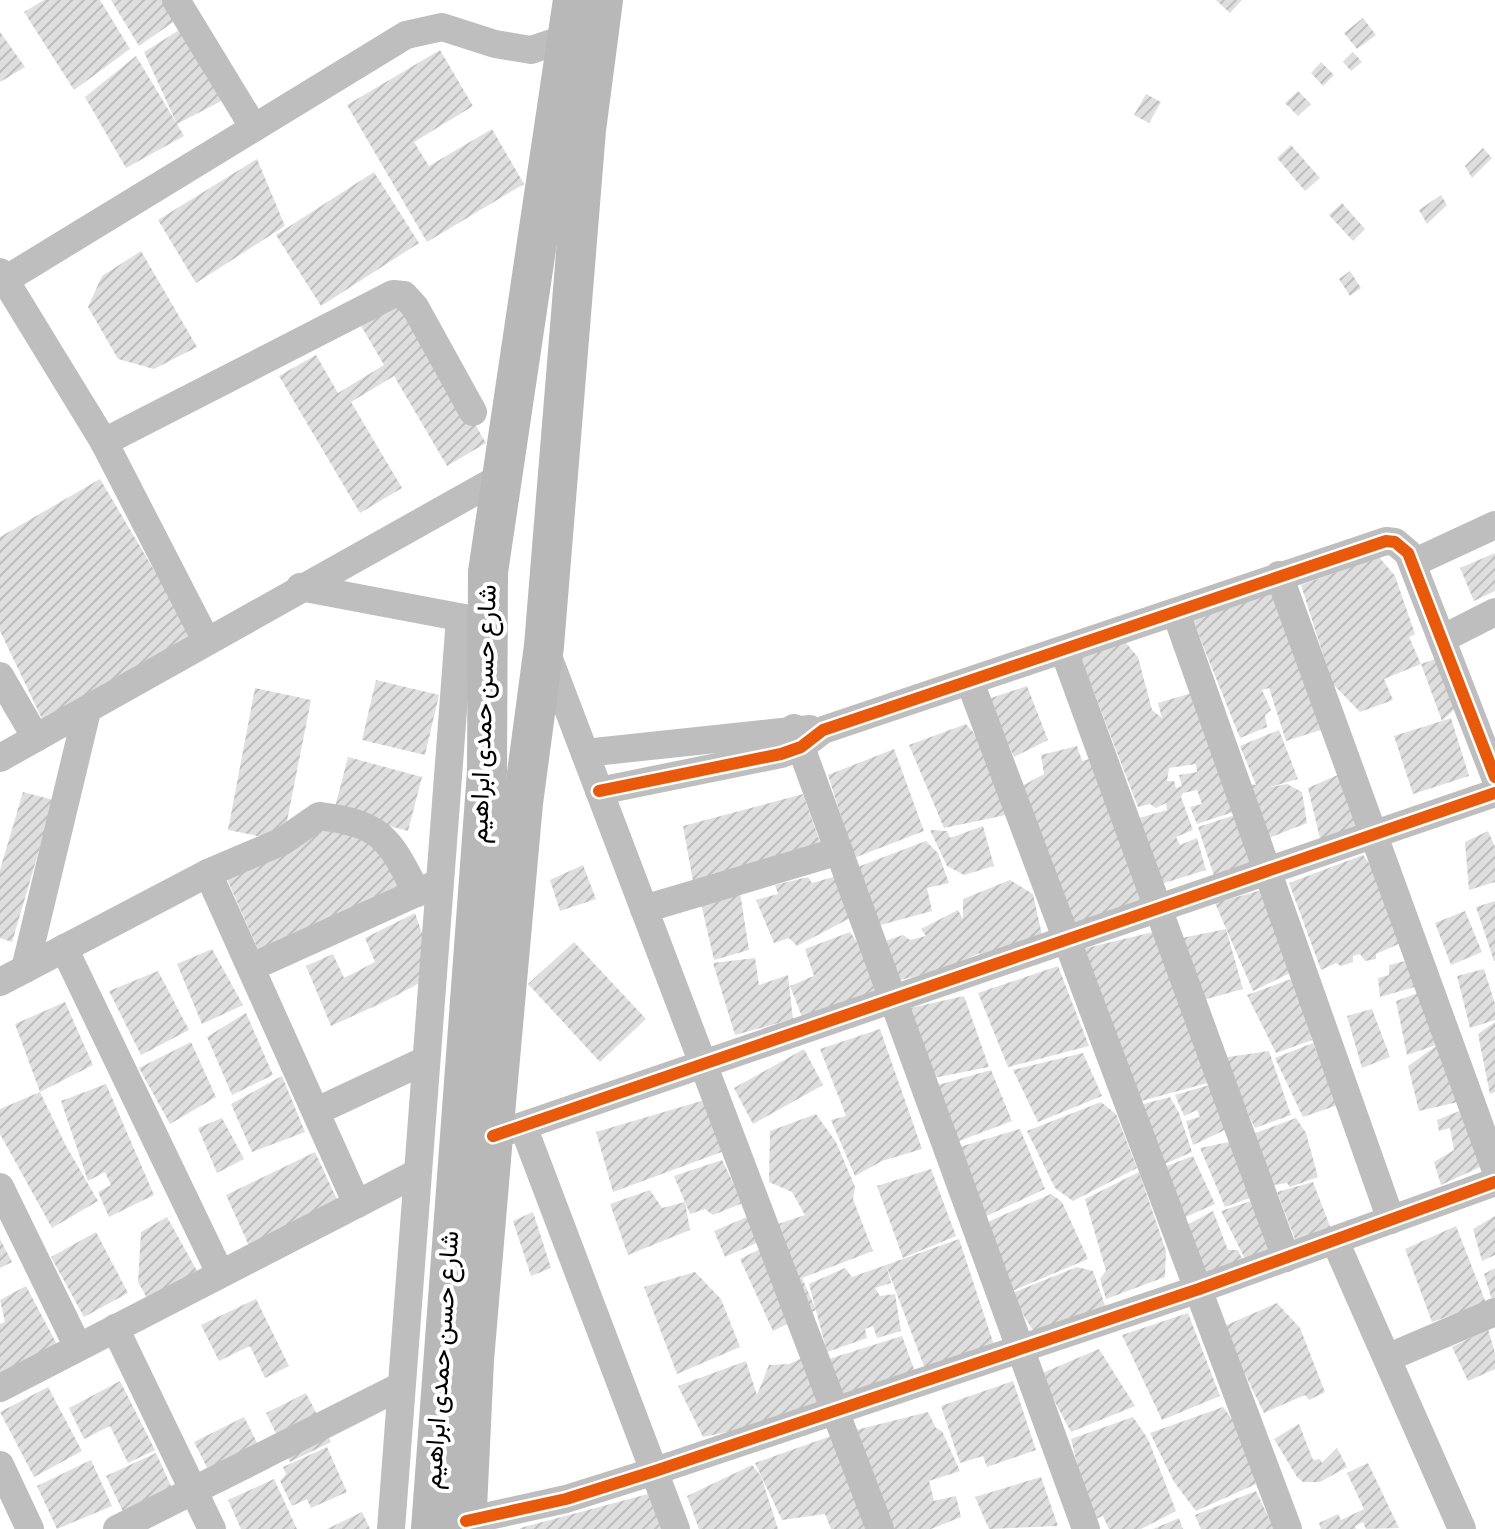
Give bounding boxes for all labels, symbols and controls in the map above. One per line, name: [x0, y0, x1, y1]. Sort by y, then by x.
street label: شارع حسن حمدى ابراهيم: [464, 584, 505, 844]
street label: شارع حسن حمدى ابراهيم: [417, 1230, 468, 1490]

